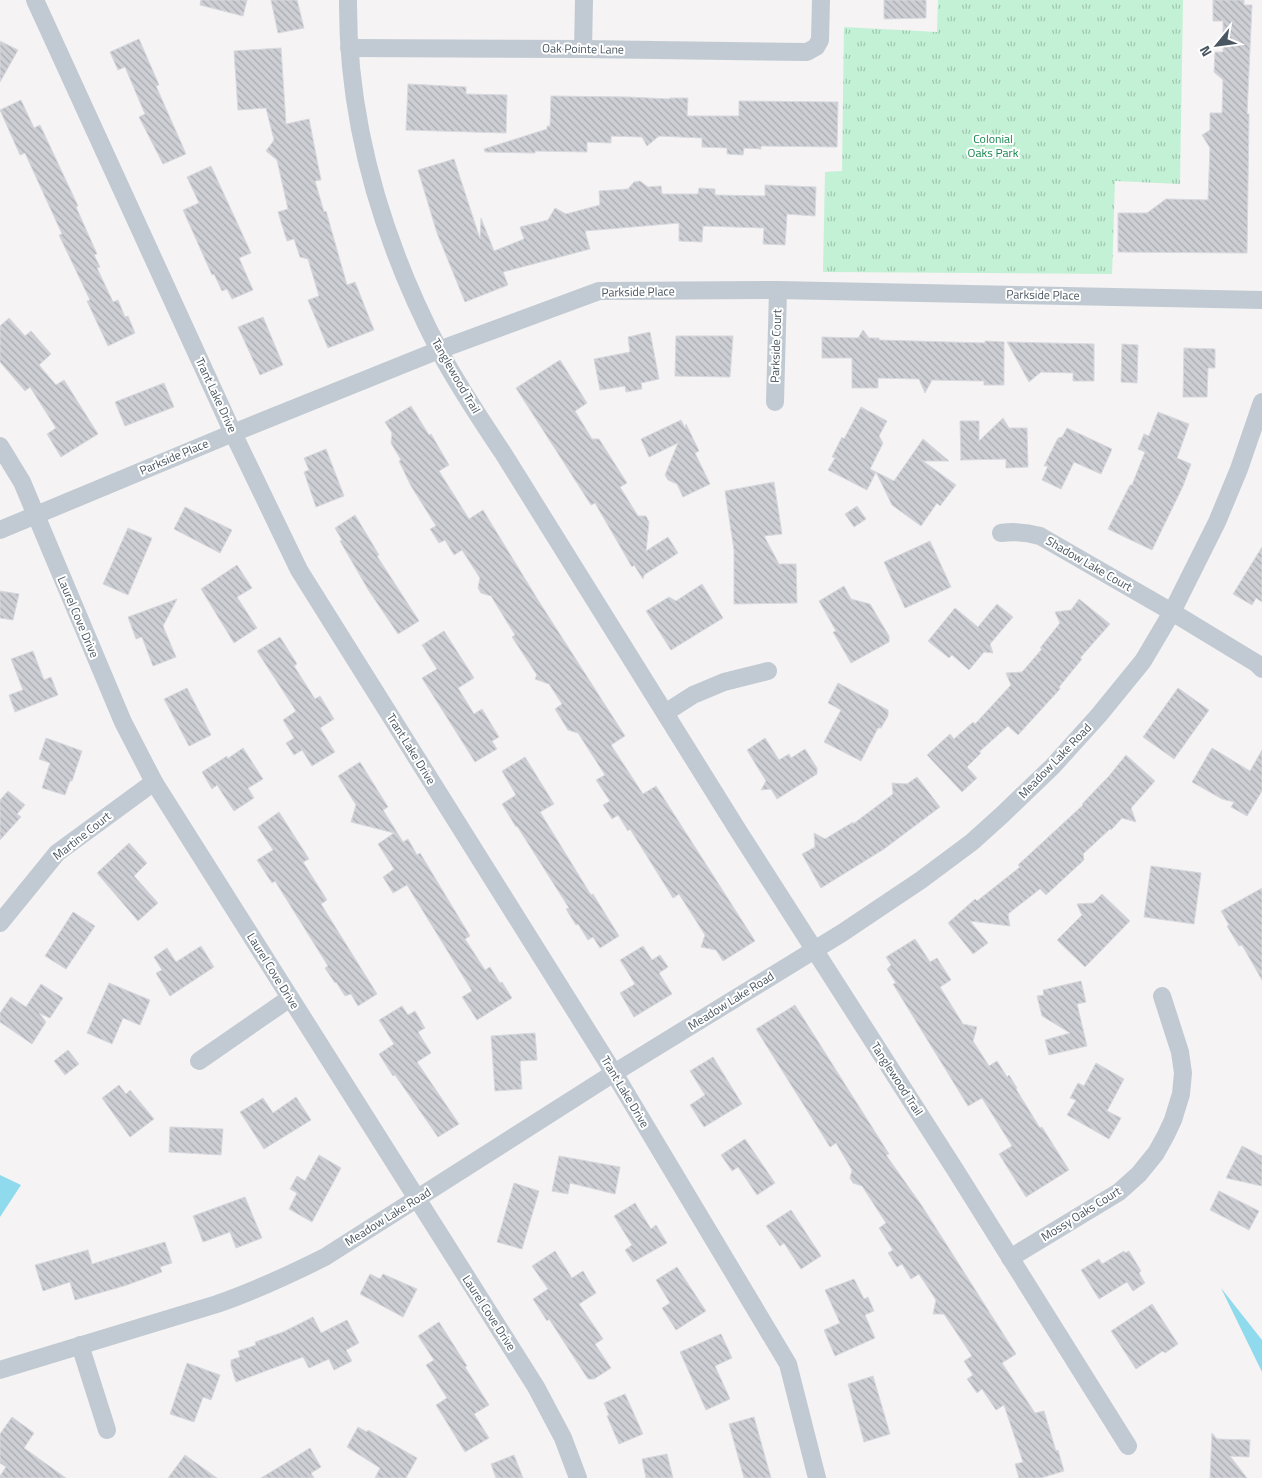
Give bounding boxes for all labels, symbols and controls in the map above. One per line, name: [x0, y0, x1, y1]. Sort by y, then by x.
north arrow: [1192, 20, 1242, 70]
street label: Oak Pointe Lane: [542, 38, 624, 59]
text: N: [1194, 42, 1217, 61]
park label: Colonial Oaks Park: [968, 129, 1019, 162]
street label: Parkside Place: [601, 281, 675, 302]
street label: Parkside Place: [1006, 284, 1080, 305]
street label: Parkside Court: [765, 308, 786, 383]
street label: Tanglewood Trail: [427, 335, 486, 417]
street label: Trant Lake Drive: [191, 354, 242, 436]
street label: Parkside Place: [136, 433, 211, 480]
street label: Shadow Lake Court: [1043, 531, 1137, 596]
street label: Laurel Cove Drive: [53, 573, 104, 661]
street label: Trant Lake Drive: [382, 709, 441, 788]
street label: Meadow Lake Road: [1014, 719, 1096, 803]
street label: Martine Court: [48, 806, 116, 865]
street label: Laurel Cove Drive: [242, 929, 305, 1013]
street label: Meadow Lake Road: [684, 966, 778, 1035]
street label: Tanglewood Trail: [867, 1038, 928, 1119]
street label: Trant Lake Drive: [596, 1052, 654, 1131]
street label: Mossy Oaks Court: [1037, 1181, 1125, 1246]
street label: Meadow Lake Road: [341, 1182, 435, 1251]
street label: Laurel Cove Drive: [458, 1271, 521, 1354]

